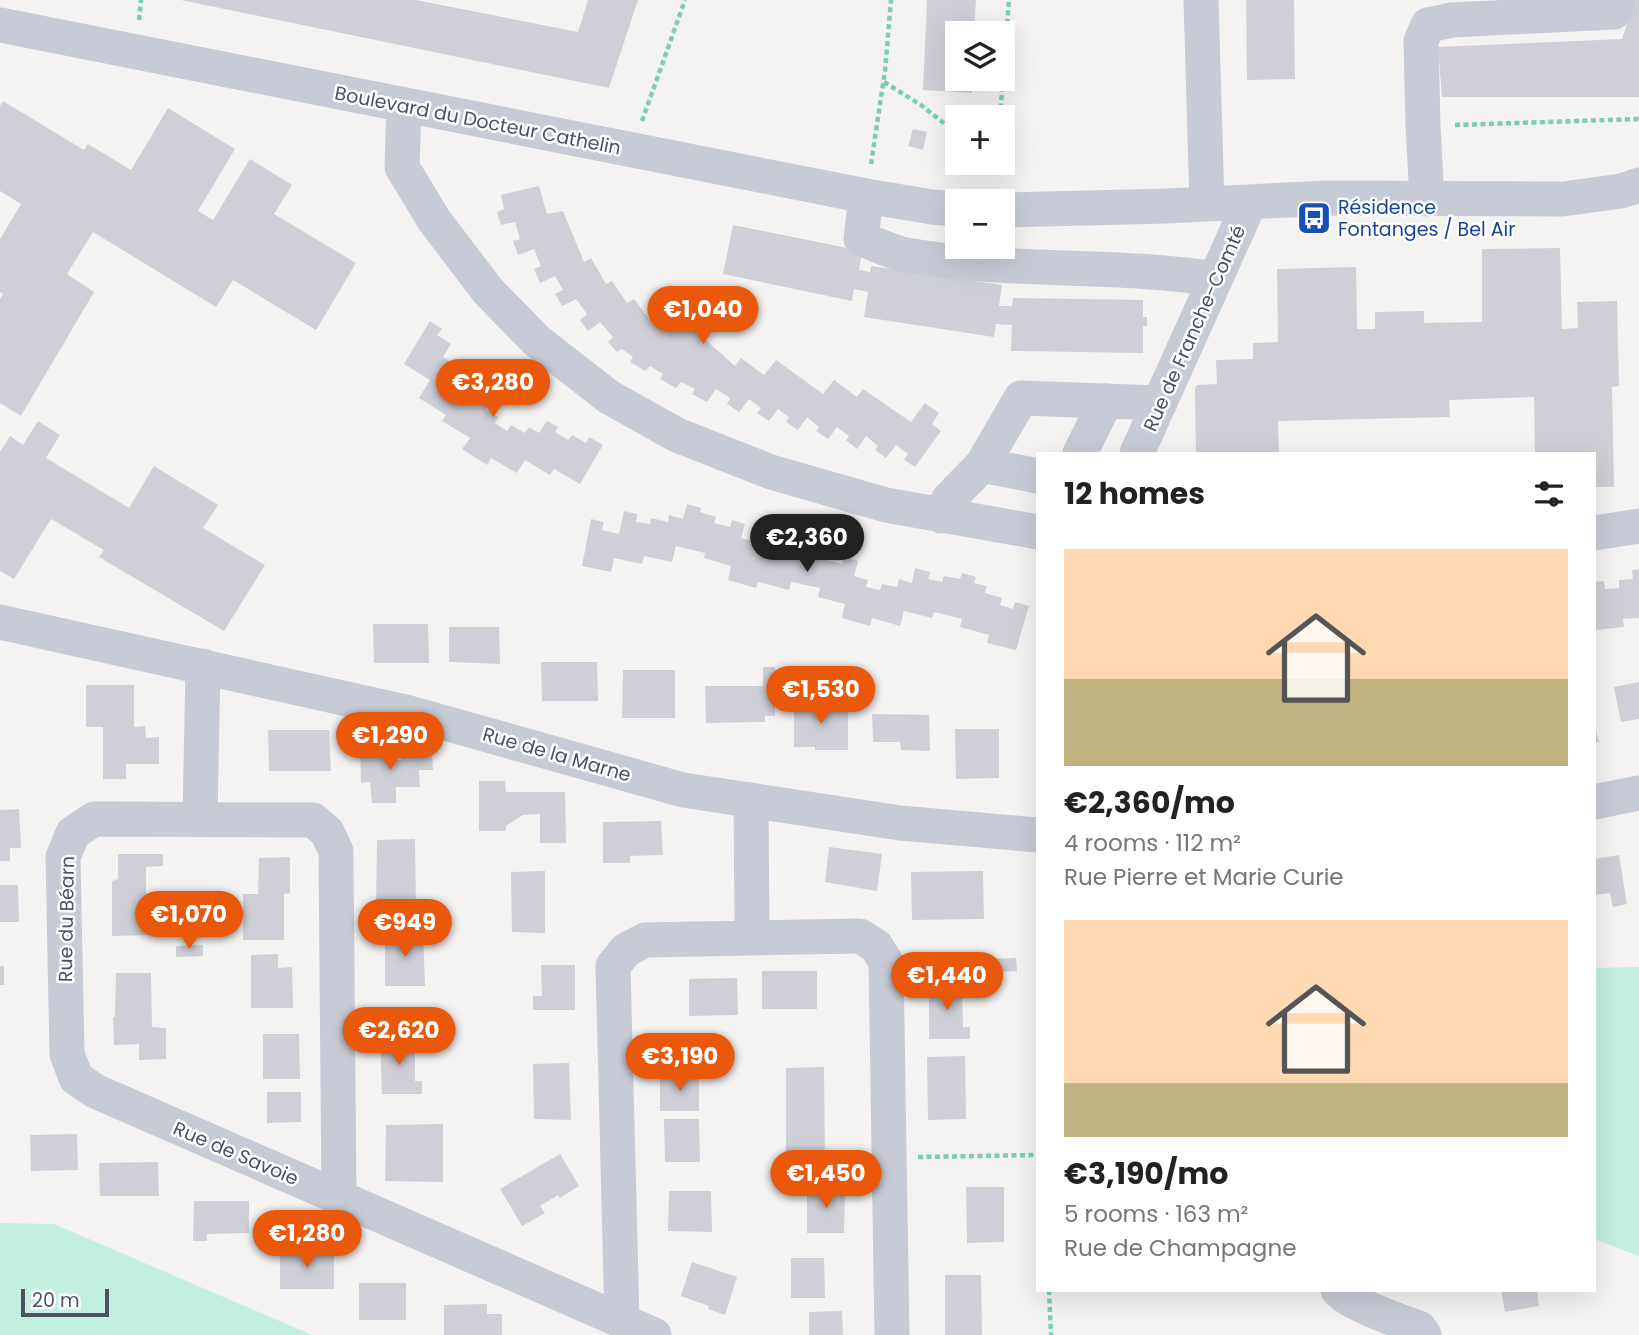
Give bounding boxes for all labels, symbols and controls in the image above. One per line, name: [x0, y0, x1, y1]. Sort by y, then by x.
map controls: [945, 21, 1015, 259]
button: layers: [945, 21, 1015, 91]
street label: Boulevard du Docteur Cathelin: [332, 79, 623, 162]
button: +: [945, 105, 1015, 175]
button: −: [945, 189, 1015, 259]
place label: Résidence Fontanges / Bel Air: [1338, 194, 1515, 243]
bus stop icon: Résidence Fontanges / Bel Air: [1295, 199, 1333, 237]
street label: Rue de Franche-Comté: [1137, 221, 1252, 436]
pin: €1,040: [646, 286, 760, 346]
text: €1,040: [663, 293, 743, 325]
pin: €3,280: [436, 360, 550, 419]
text: €3,280: [452, 366, 534, 398]
text: 12 homes: [1064, 472, 1205, 515]
icon: filters: [1530, 475, 1568, 513]
pin: €2,360: [750, 514, 864, 574]
text: €2,360: [766, 521, 848, 553]
icon: home: [1253, 595, 1379, 721]
pin: €1,530: [764, 666, 878, 726]
text: €1,530: [782, 673, 860, 705]
pin: €1,290: [333, 712, 447, 772]
text: €1,290: [352, 719, 428, 751]
street label: Rue de la Marne: [480, 720, 634, 789]
text: €2,360/mo: [1064, 781, 1235, 824]
text: 4 rooms · 112 m²: [1064, 827, 1241, 859]
street label: Rue du Béarn: [52, 856, 81, 982]
text: Rue Pierre et Marie Curie: [1064, 861, 1344, 893]
pin: €1,070: [132, 892, 246, 951]
text: €1,070: [151, 898, 227, 930]
pin: €949: [364, 900, 446, 959]
text: €949: [374, 906, 436, 938]
pin: €1,440: [890, 953, 1004, 1012]
text: €1,440: [907, 959, 987, 991]
icon: home: [1253, 966, 1379, 1092]
pin: €2,620: [342, 1007, 456, 1067]
text: €2,620: [359, 1014, 439, 1046]
pin: €3,190: [623, 1034, 737, 1093]
text: €3,190: [642, 1040, 718, 1072]
street label: Rue de Savoie: [169, 1115, 303, 1192]
pin: €1,450: [769, 1150, 883, 1210]
text: €3,190/mo: [1064, 1152, 1228, 1195]
text: €1,450: [786, 1157, 866, 1189]
text: 5 rooms · 163 m²: [1064, 1198, 1248, 1230]
pin: €1,280: [250, 1210, 364, 1270]
text: €1,280: [269, 1217, 345, 1249]
text: Rue de Champagne: [1064, 1232, 1296, 1264]
scale bar: [21, 1286, 108, 1318]
text: 20 m: [32, 1287, 80, 1314]

